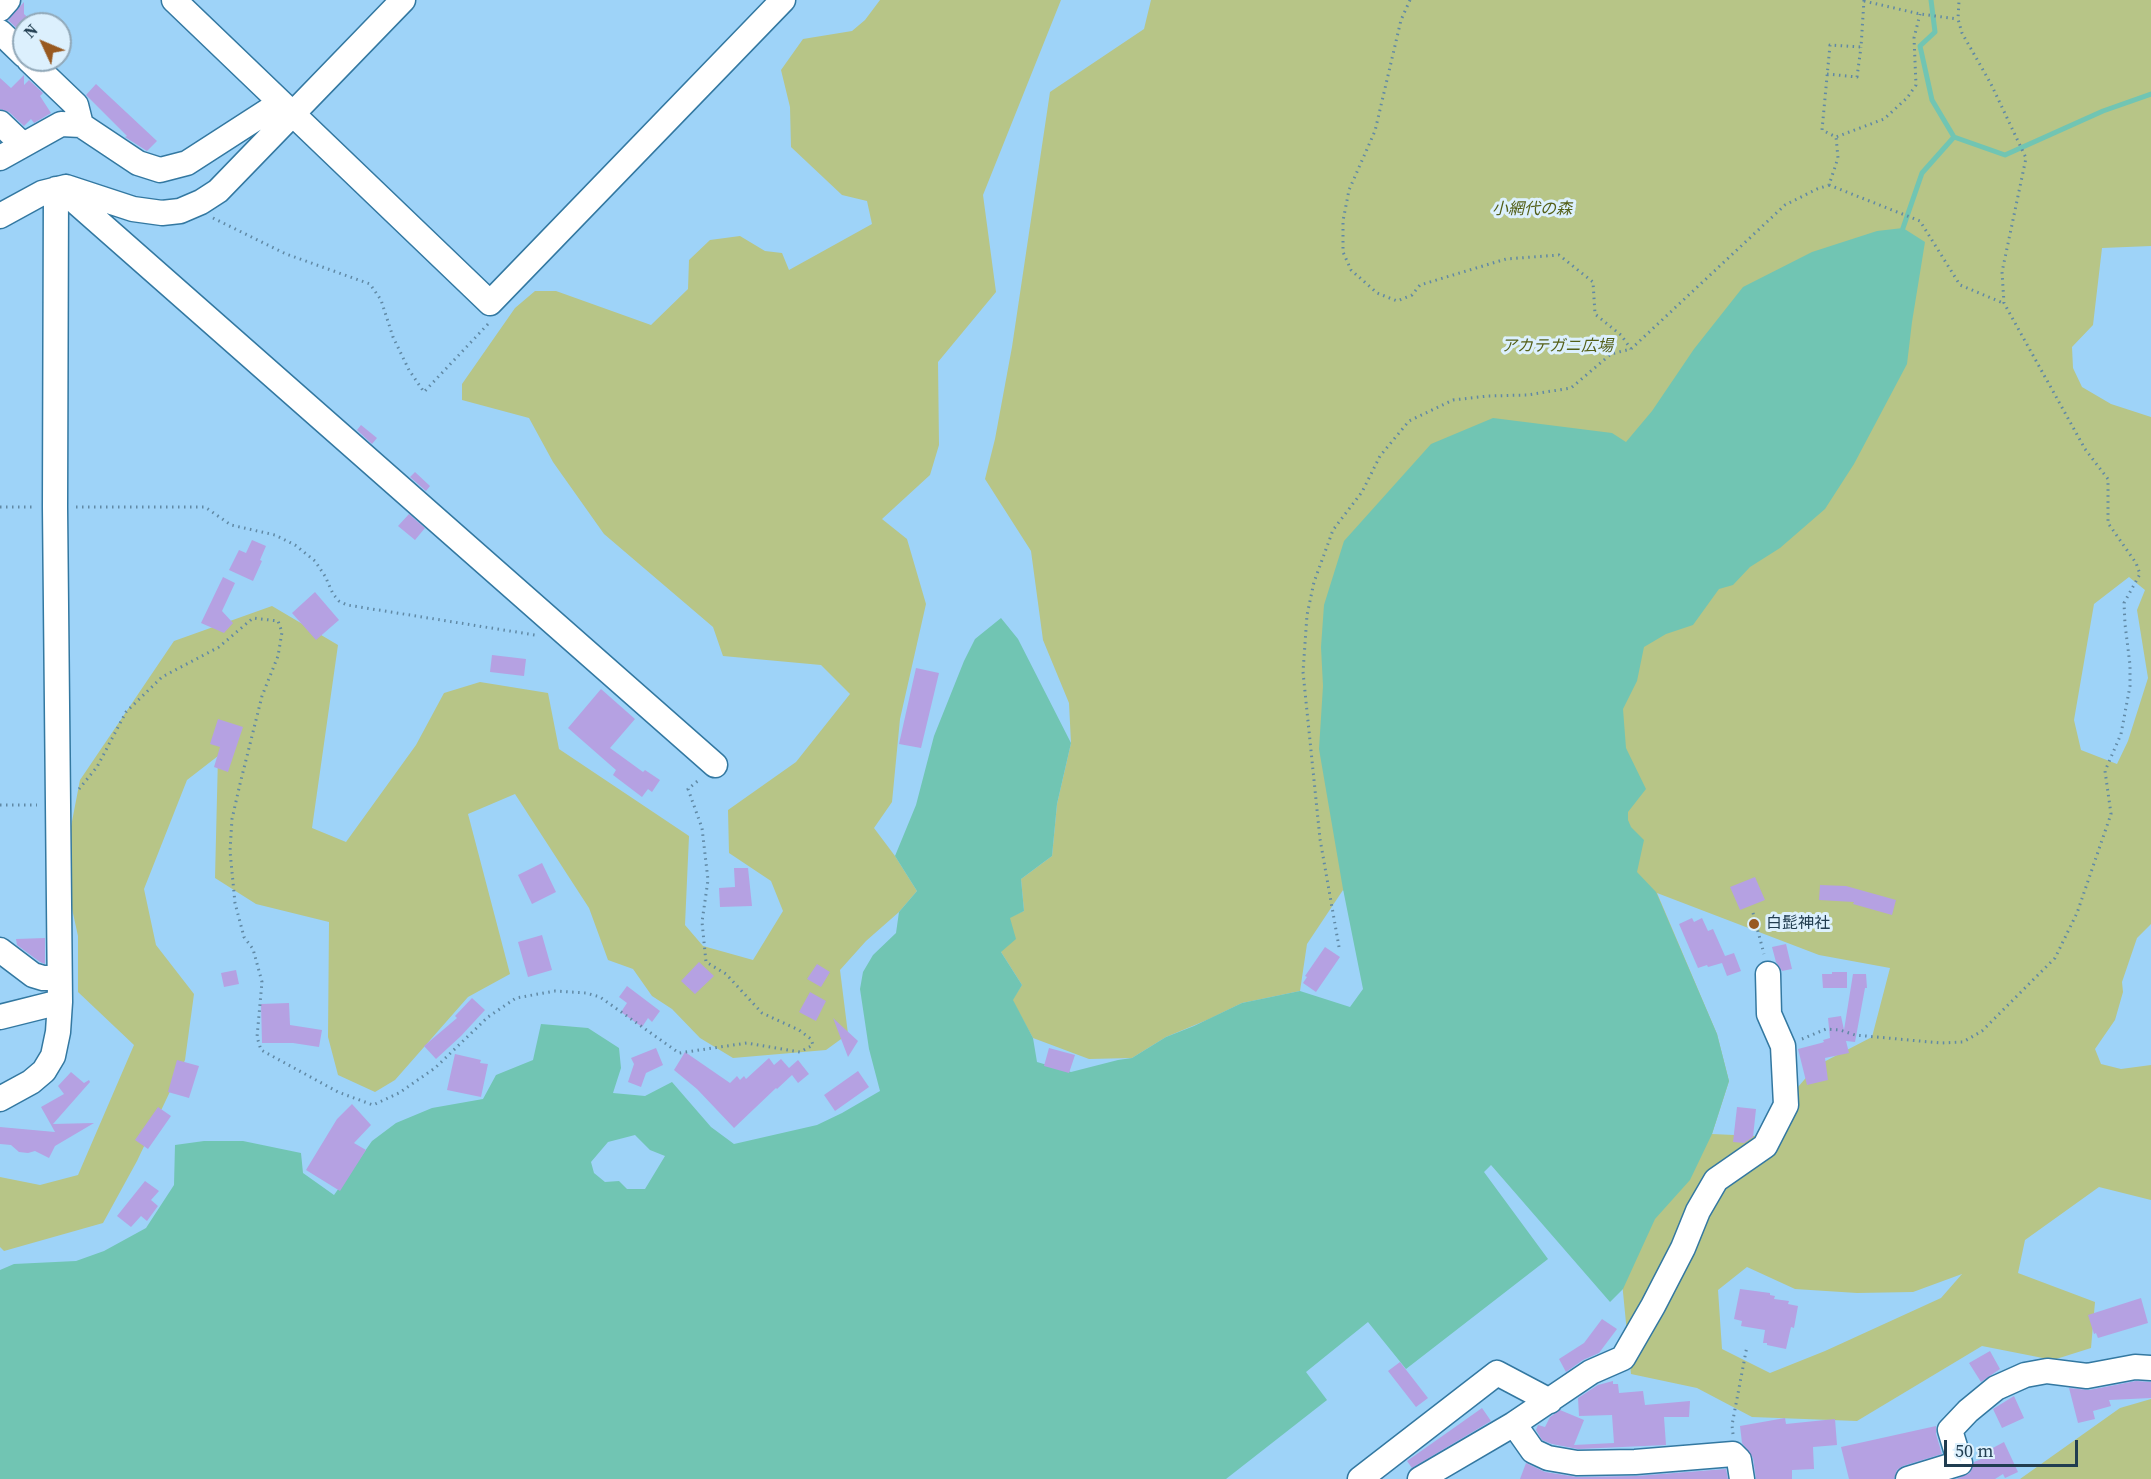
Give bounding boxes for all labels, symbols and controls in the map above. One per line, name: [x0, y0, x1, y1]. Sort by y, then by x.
north arrow: [12, 12, 72, 72]
text: N: [19, 19, 42, 43]
park label: 小網代の森: [1492, 200, 1572, 220]
park label: アカテガニ広場: [1501, 337, 1613, 357]
place label: 白髭神社: [1766, 914, 1830, 934]
marker: 白髭神社: [1747, 917, 1761, 931]
scale bar: [1947, 1428, 2080, 1466]
text: 50 m: [1955, 1438, 1993, 1463]

